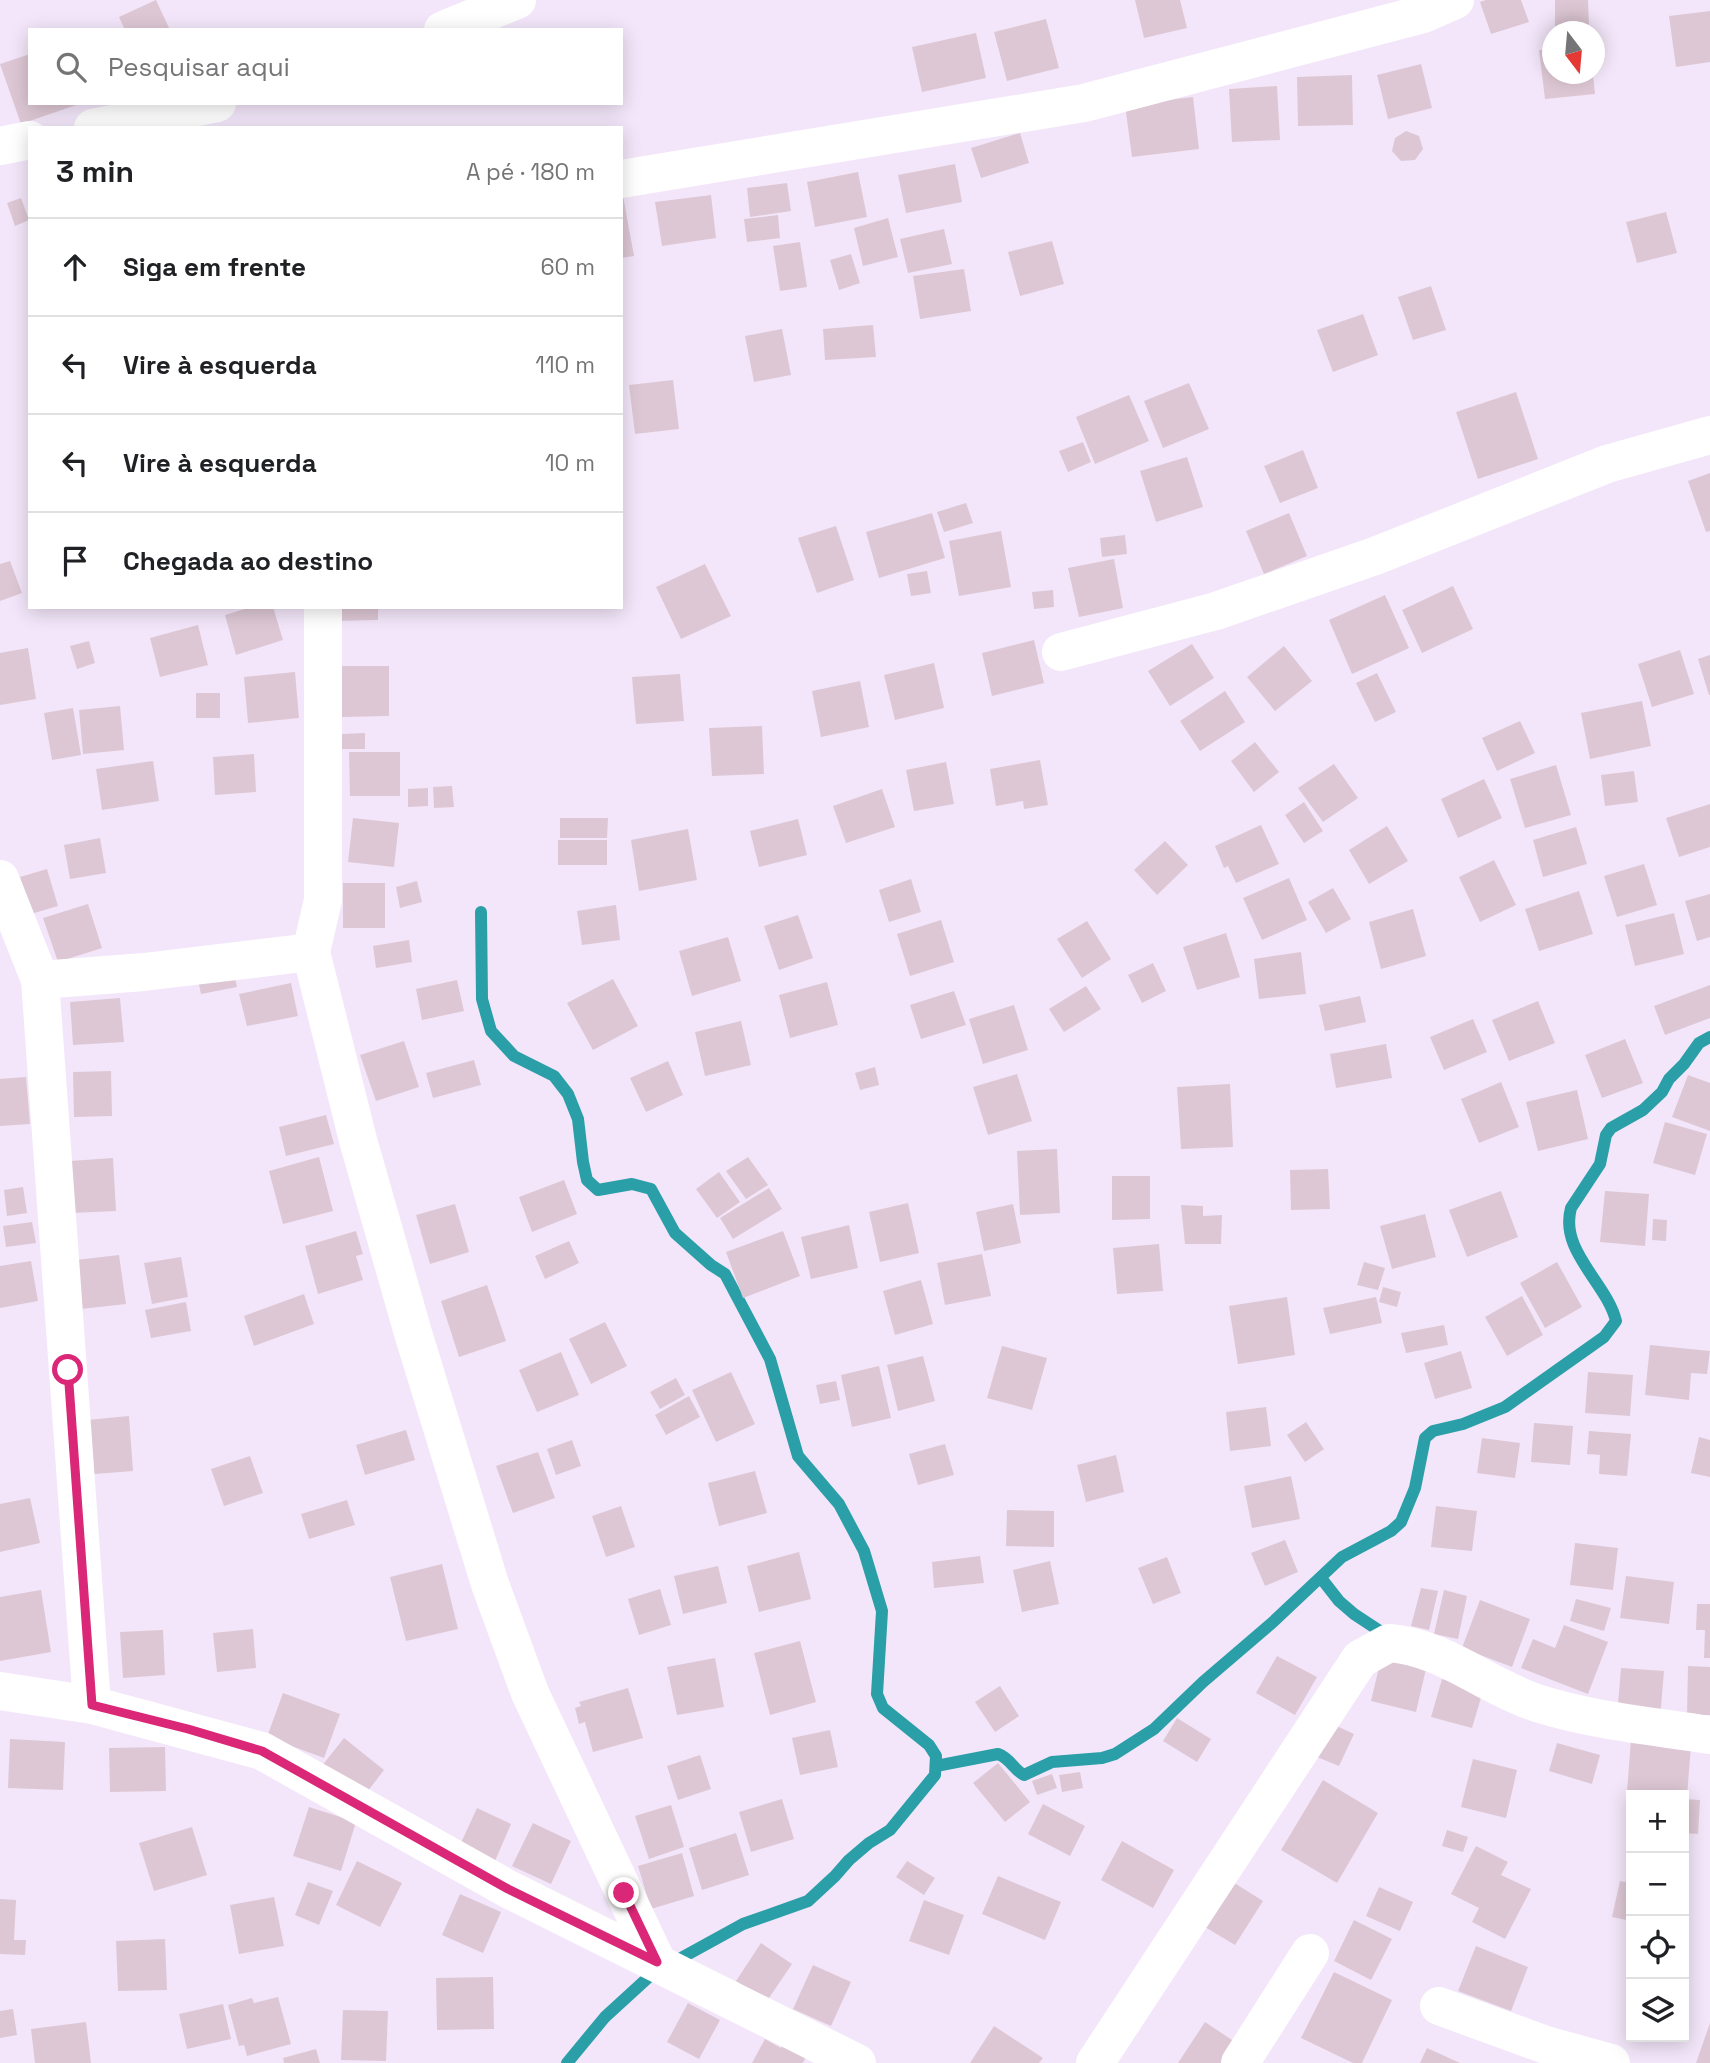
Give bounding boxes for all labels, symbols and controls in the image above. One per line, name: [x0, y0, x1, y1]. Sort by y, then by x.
north arrow: [1542, 21, 1605, 84]
search box: [28, 28, 623, 105]
icon: search: [52, 48, 90, 86]
text: Pesquisar aqui: [108, 50, 290, 84]
text: 3 min: [56, 152, 134, 191]
text: A pé · 180 m: [466, 157, 595, 187]
icon: ahead: [56, 248, 94, 286]
text: Siga em frente: [123, 250, 306, 284]
text: 60 m: [540, 252, 595, 282]
icon: left: [56, 346, 94, 384]
text: Vire à esquerda: [123, 348, 317, 382]
text: 110 m: [535, 350, 595, 380]
icon: left: [56, 444, 94, 482]
text: Vire à esquerda: [123, 446, 317, 480]
text: 10 m: [545, 448, 595, 478]
icon: arrive: [56, 542, 94, 580]
text: Chegada ao destino: [123, 544, 373, 578]
route start: [52, 1354, 83, 1385]
map controls: [1626, 1790, 1689, 2042]
button: +: [1626, 1790, 1689, 1853]
button: −: [1626, 1853, 1689, 1916]
route end: [608, 1877, 639, 1908]
button: locate: [1626, 1916, 1689, 1979]
button: layers: [1626, 1979, 1689, 2042]

